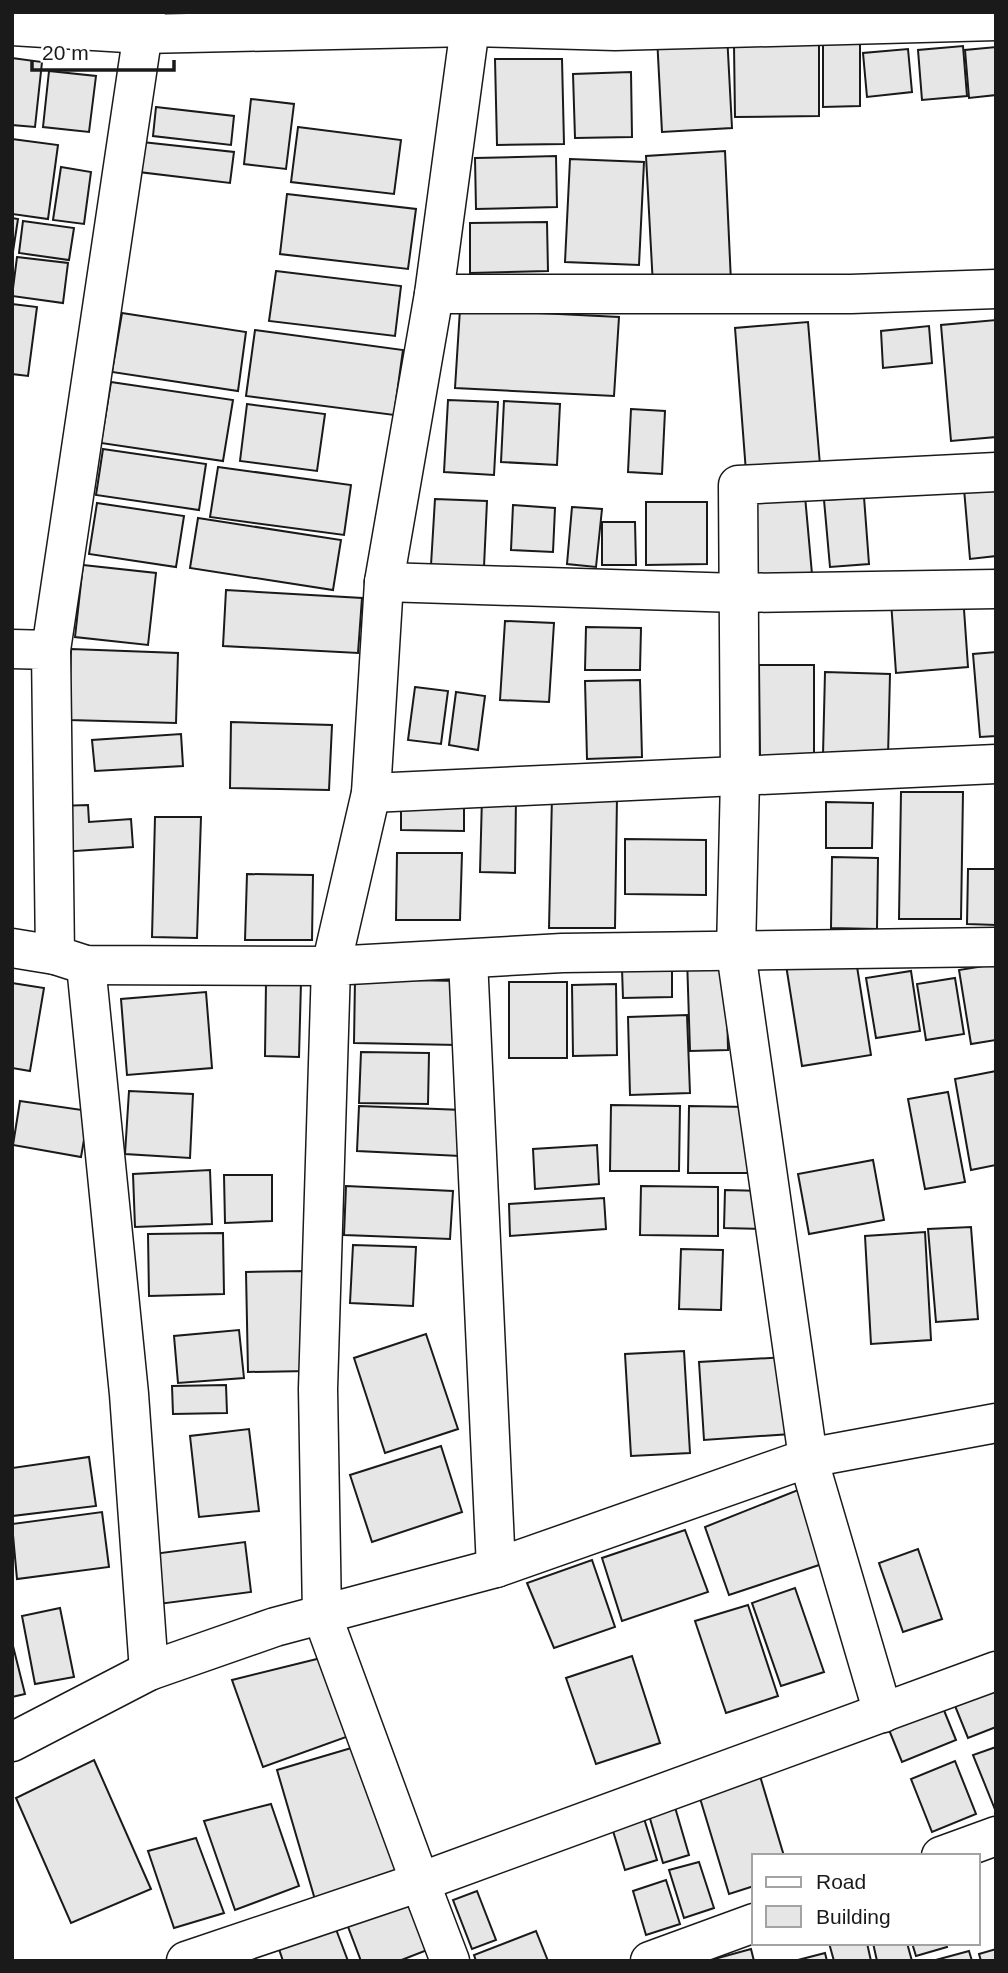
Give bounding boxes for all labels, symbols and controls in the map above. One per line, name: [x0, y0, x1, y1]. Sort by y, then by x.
scale bar: [32, 28, 173, 72]
text: 20 m: [42, 41, 89, 64]
legend: [752, 1854, 980, 1945]
text: Road: [816, 1870, 866, 1893]
text: Building: [816, 1905, 891, 1928]

